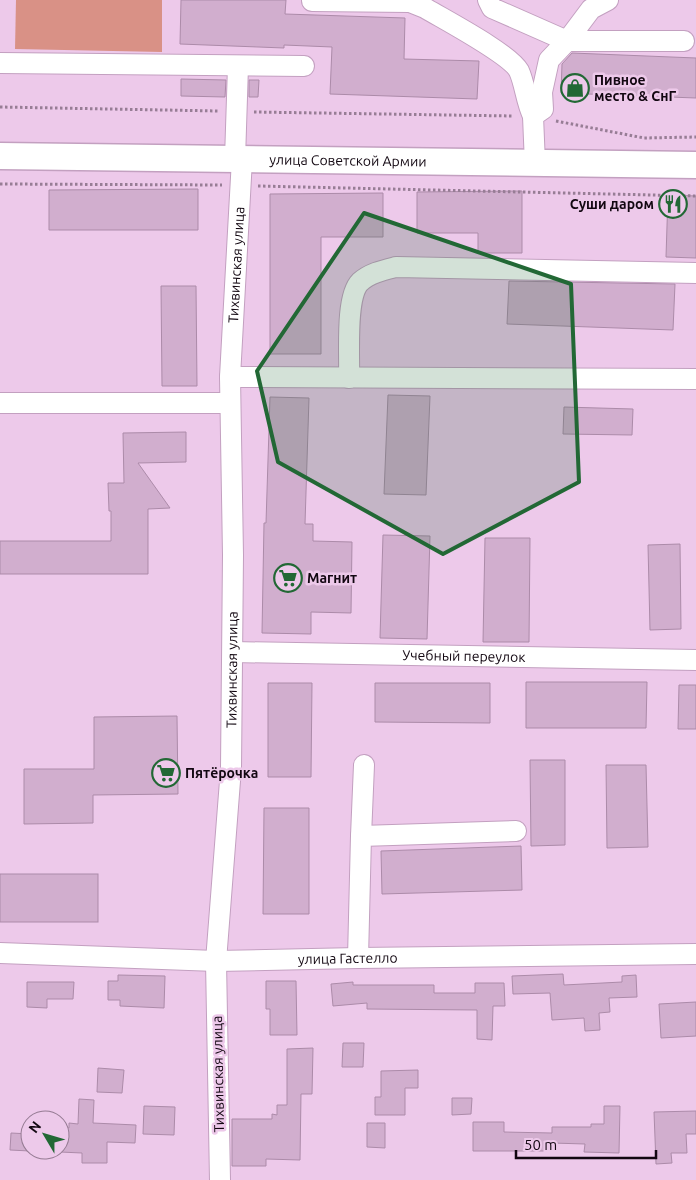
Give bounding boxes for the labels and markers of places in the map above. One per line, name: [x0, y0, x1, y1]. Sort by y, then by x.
place label: Пивное место & СнГ: [594, 72, 677, 104]
shop icon: Пивное место & СнГ: [560, 73, 590, 103]
restaurant icon: Суши даром: [658, 189, 688, 219]
place label: Суши даром: [570, 196, 654, 212]
supermarket icon: Магнит: [273, 563, 303, 593]
place label: Магнит: [307, 570, 357, 586]
supermarket icon: Пятёрочка: [151, 758, 181, 788]
place label: Пятёрочка: [185, 765, 258, 781]

